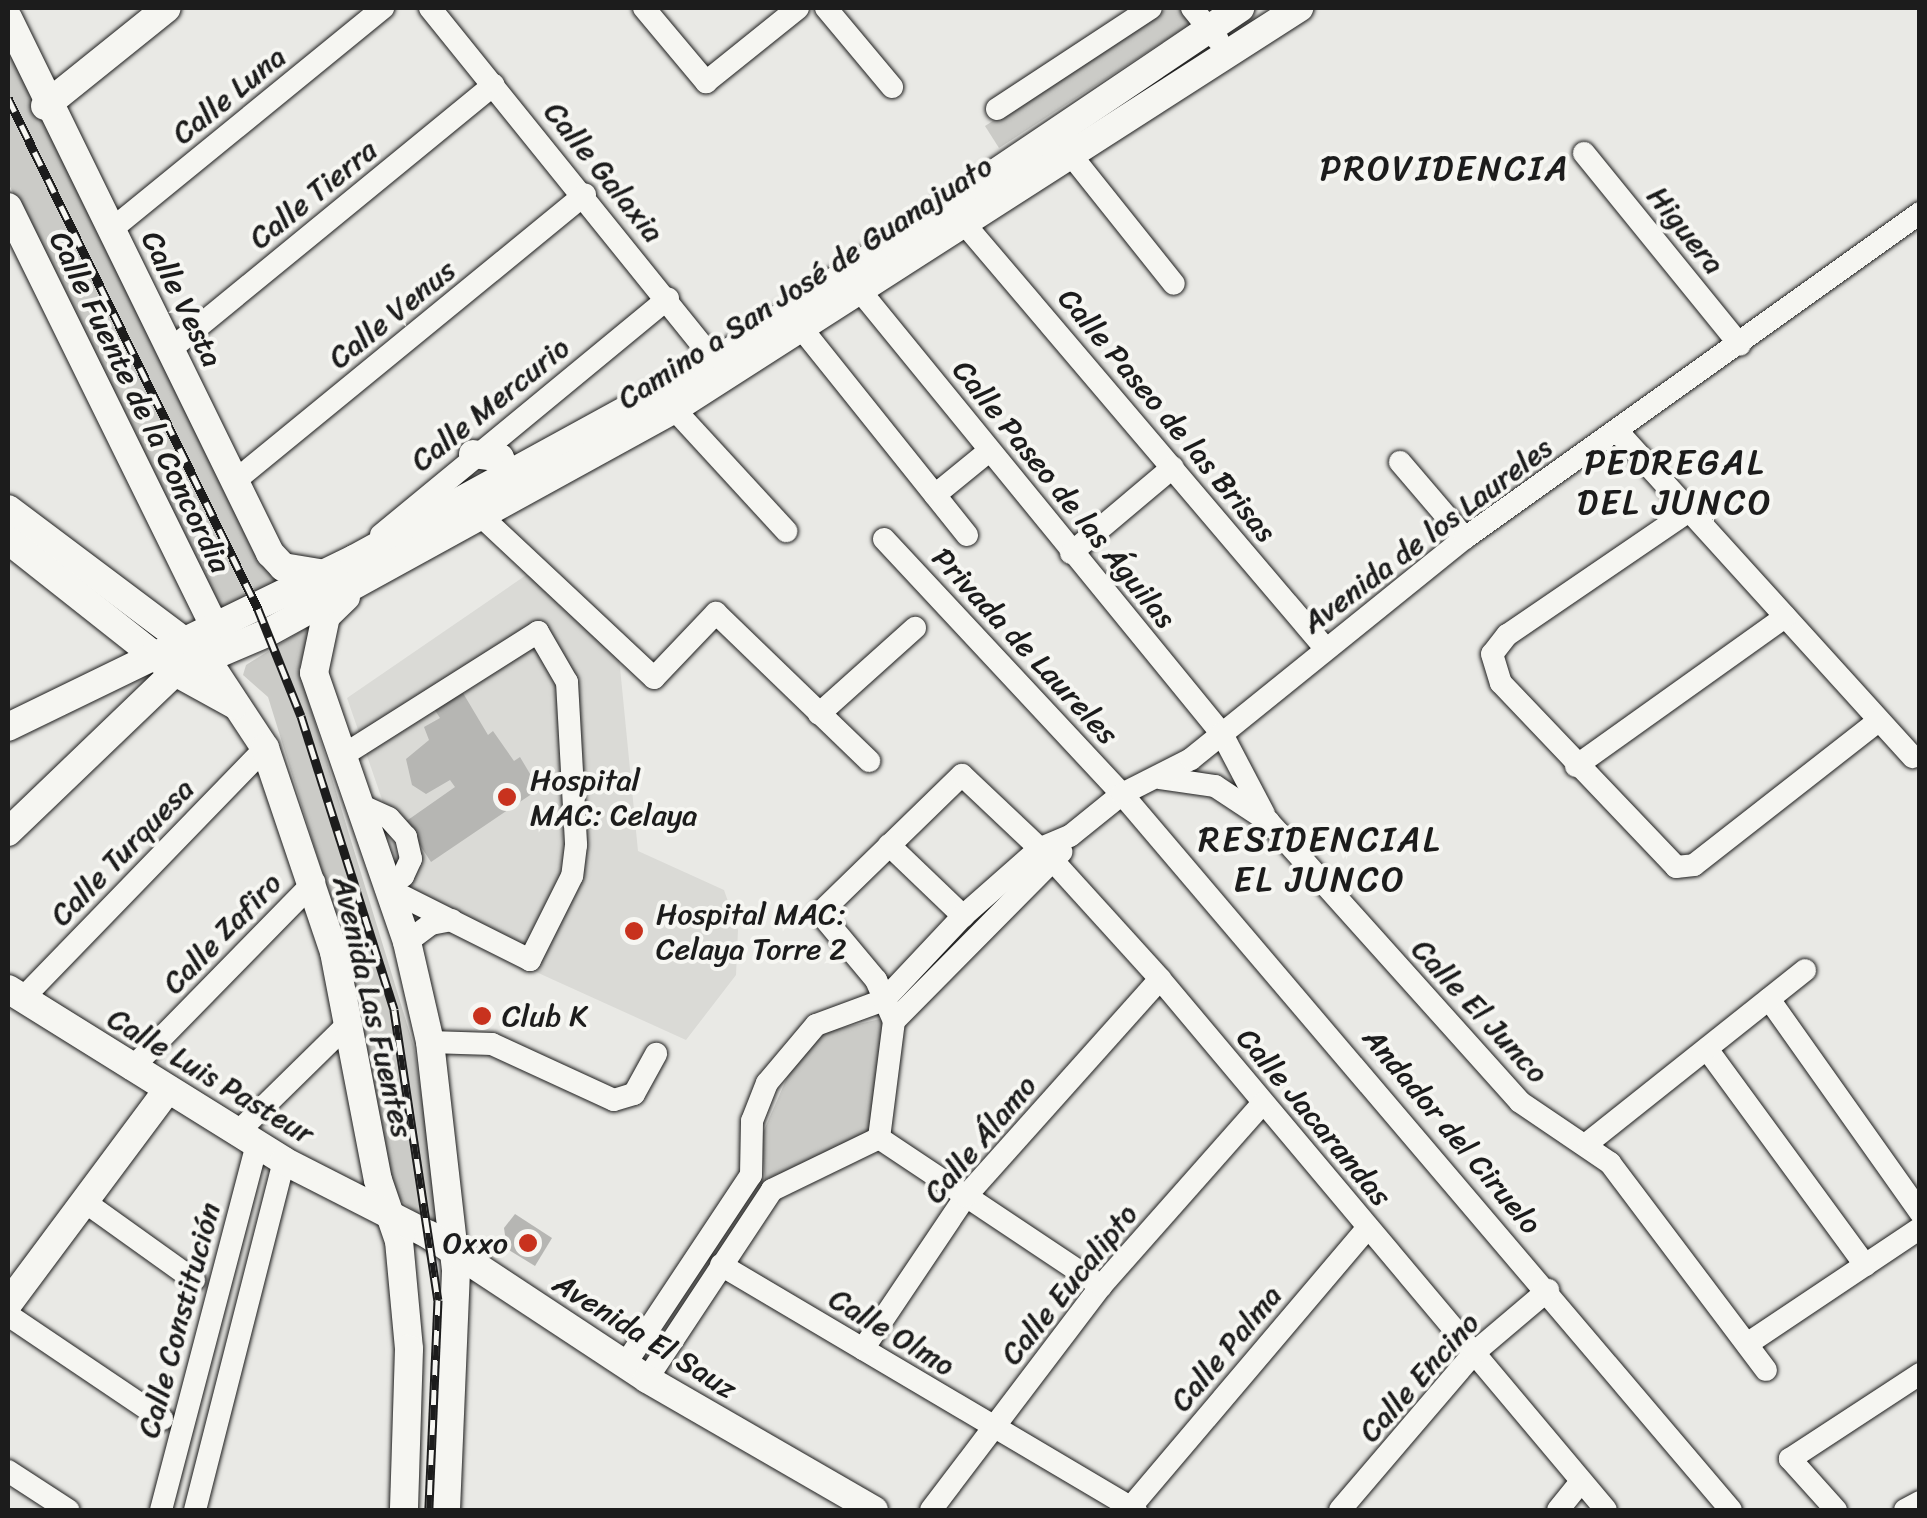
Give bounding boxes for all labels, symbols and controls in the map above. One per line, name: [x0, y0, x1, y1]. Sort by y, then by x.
street label: Calle Luna: [165, 38, 293, 152]
street label: Calle Galaxia: [536, 95, 672, 249]
street label: Calle Tierra: [242, 132, 384, 256]
street label: Camino a San José de Guanajuato: [611, 147, 999, 417]
district label: PROVIDENCIA: [1322, 147, 1568, 189]
street label: Higuera: [1640, 179, 1732, 281]
street label: Calle Fuente de la Concordia: [41, 225, 239, 579]
street label: Calle Vesta: [134, 225, 230, 373]
street label: Calle Venus: [322, 253, 462, 375]
street label: Calle Paseo de las Brisas: [1049, 279, 1285, 551]
street label: Calle Mercurio: [404, 329, 576, 479]
street label: Calle Paseo de las Águilas: [943, 351, 1185, 637]
street label: Avenida de los Laureles: [1295, 429, 1559, 641]
district label: PEDREGAL DEL JUNCO: [1577, 441, 1773, 523]
street label: Privada de Laureles: [925, 541, 1125, 751]
place label: Hospital MAC: Celaya: [530, 762, 698, 832]
street label: Calle Turquesa: [43, 772, 201, 932]
marker: Hospital MAC: Celaya: [494, 784, 520, 810]
district label: RESIDENCIAL EL JUNCO: [1200, 818, 1440, 900]
street label: Calle Zafiro: [155, 865, 289, 1001]
street label: Avenida Las Fuentes: [325, 873, 421, 1141]
place label: Hospital MAC: Celaya Torre 2: [656, 896, 847, 966]
marker: Hospital MAC: Celaya Torre 2: [621, 918, 647, 944]
street label: Calle El Junco: [1404, 932, 1556, 1090]
place label: Club K: [502, 998, 587, 1034]
street label: Calle Luis Pasteur: [100, 999, 322, 1153]
marker: Club K: [471, 1005, 493, 1027]
street label: Andador del Ciruelo: [1355, 1020, 1549, 1242]
street label: Calle Jacarandas: [1229, 1021, 1399, 1213]
street label: Calle Álamo: [916, 1068, 1044, 1210]
street label: Calle Eucalipto: [993, 1196, 1145, 1372]
street label: Calle Constitución: [130, 1198, 228, 1442]
place label: Oxxo: [443, 1225, 508, 1261]
marker: Oxxo: [517, 1232, 539, 1254]
street label: Avenida El Sauz: [547, 1265, 743, 1407]
street label: Calle Palma: [1163, 1277, 1289, 1419]
street label: Calle Olmo: [823, 1280, 961, 1384]
street label: Calle Encino: [1352, 1305, 1486, 1449]

